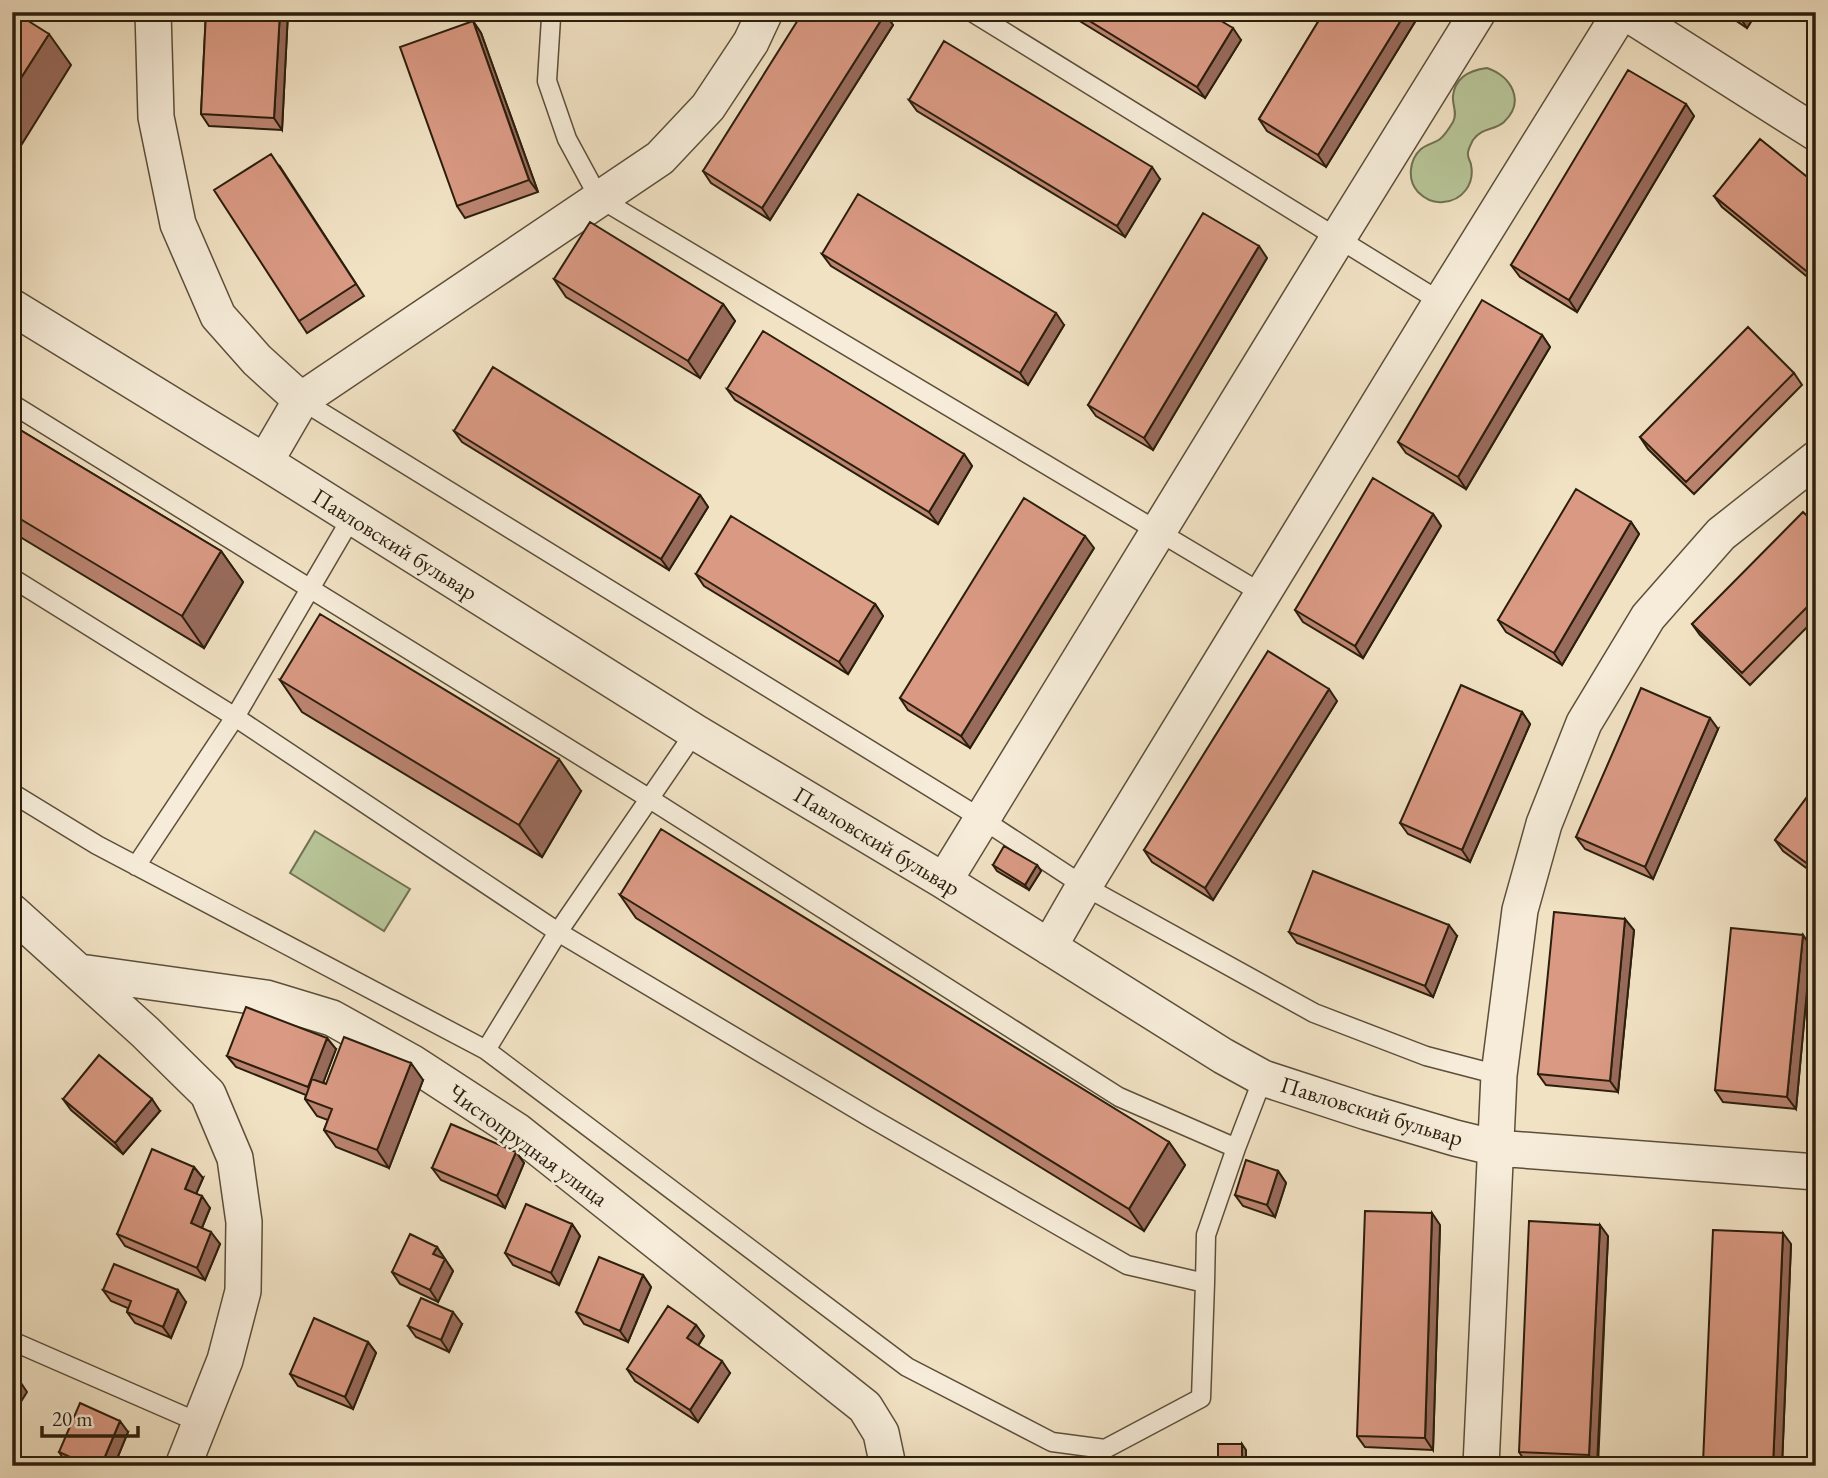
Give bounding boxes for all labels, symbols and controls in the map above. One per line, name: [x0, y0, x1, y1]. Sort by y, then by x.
street label: Павловский бульвар: [307, 481, 483, 607]
street label: Павловский бульвар: [788, 779, 966, 903]
street label: Павловский бульвар: [1277, 1069, 1467, 1153]
street label: Чистопрудная улица: [442, 1077, 615, 1214]
scale bar: [42, 1394, 138, 1438]
text: 20 m: [52, 1405, 93, 1432]

